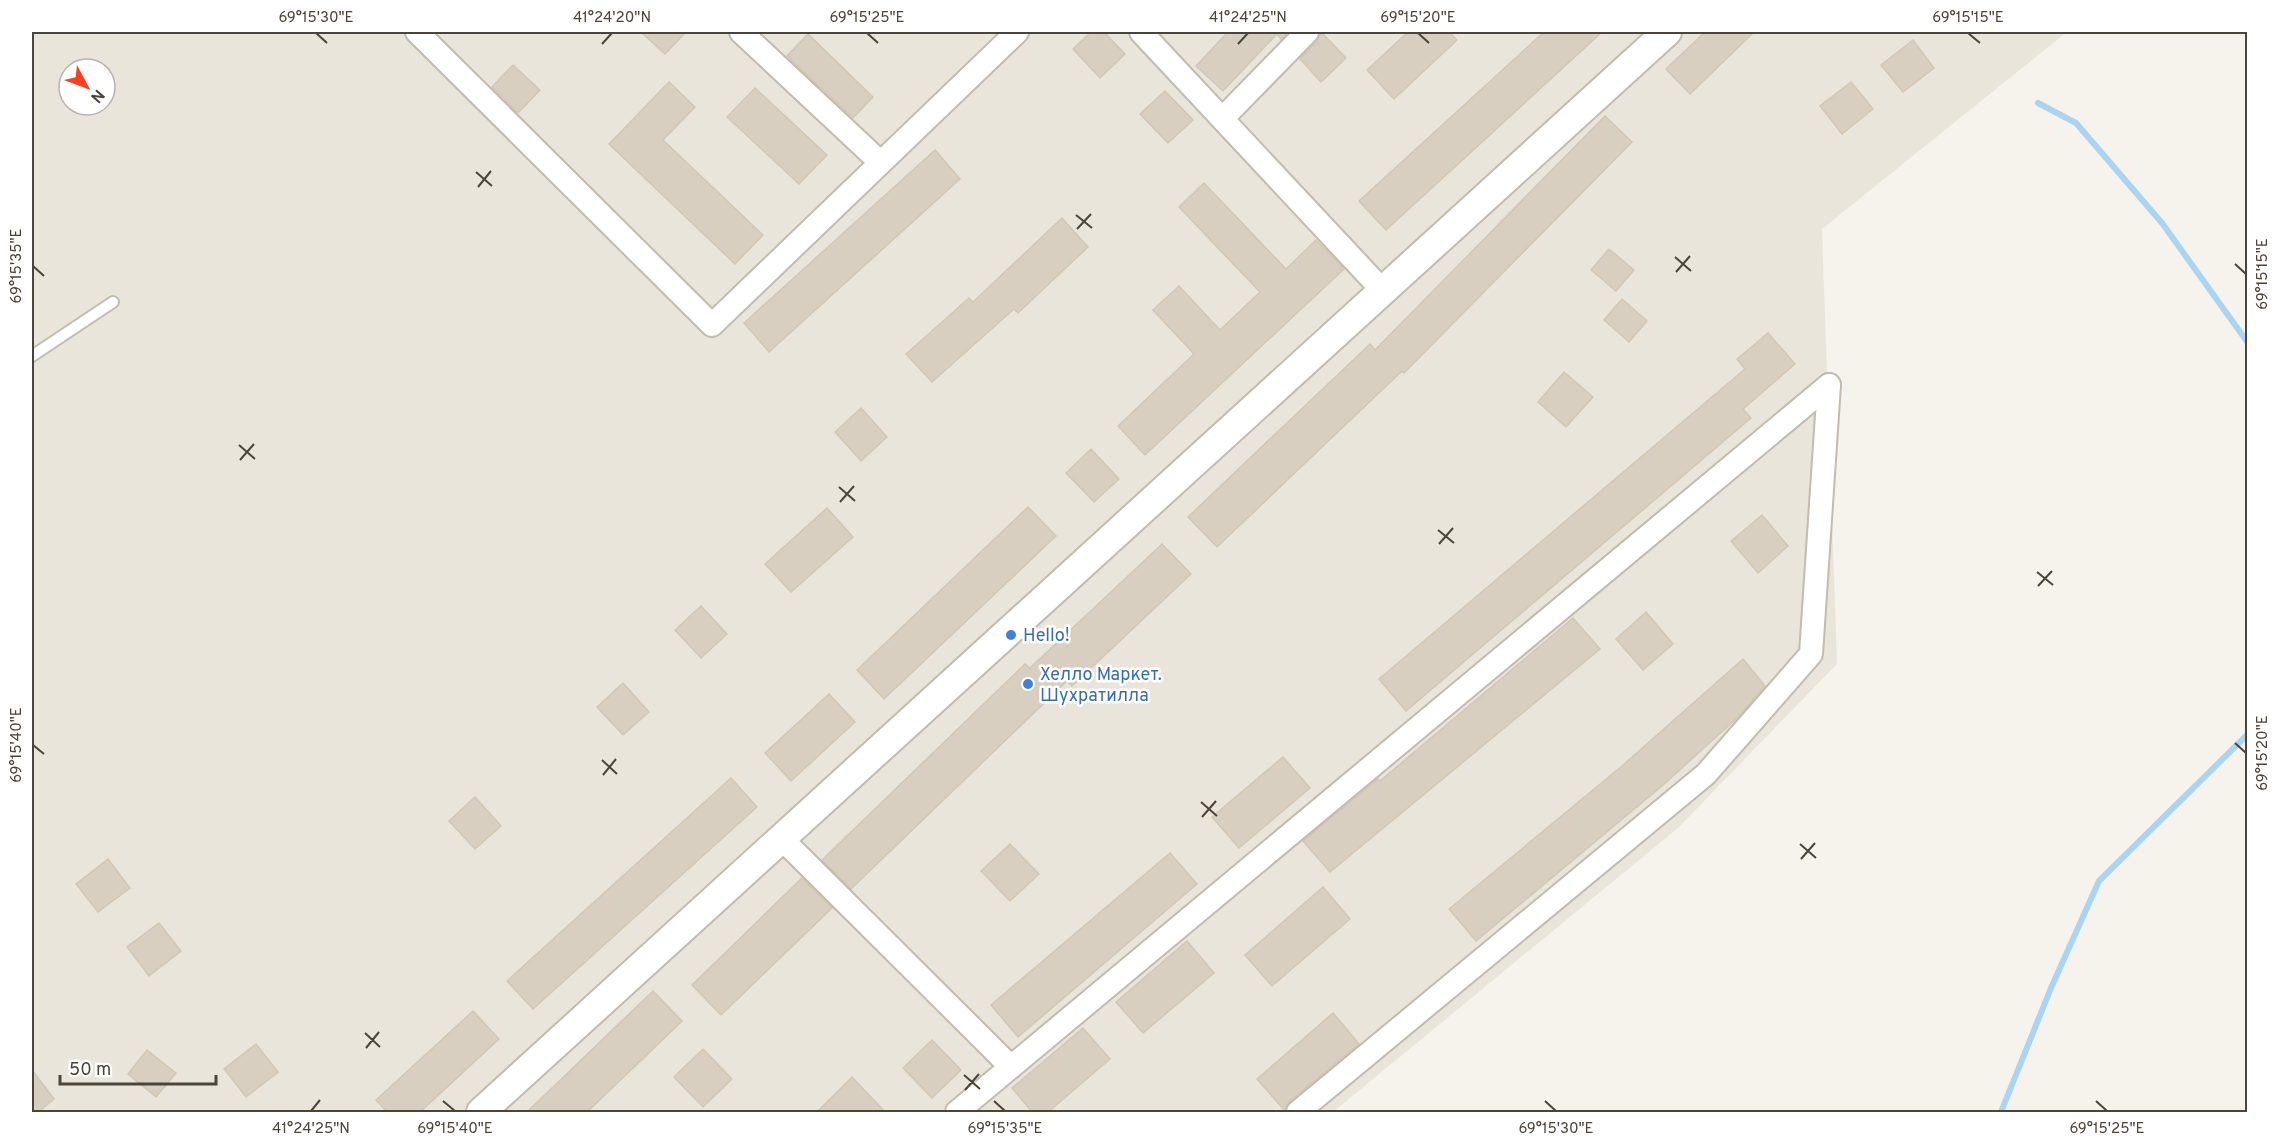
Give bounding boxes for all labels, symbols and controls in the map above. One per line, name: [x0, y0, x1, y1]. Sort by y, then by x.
text: 69°15'30"E: [278, 9, 354, 28]
text: 41°24'20"N: [573, 9, 651, 28]
text: 69°15'25"E: [829, 9, 905, 28]
text: 41°24'25"N: [1209, 9, 1287, 28]
text: 69°15'20"E: [1380, 9, 1456, 28]
text: 69°15'15"E: [1932, 9, 2004, 28]
north arrow: [57, 57, 117, 117]
text: N: [85, 85, 108, 106]
text: 69°15'35"E: [8, 228, 27, 304]
text: 69°15'15"E: [2254, 238, 2273, 310]
place label: Hello!: [1023, 625, 1070, 648]
marker: Hello!: [1004, 628, 1018, 642]
place label: Хелло Маркет. Шухратилла: [1040, 664, 1162, 708]
marker: Хелло Маркет. Шухратилла: [1021, 677, 1035, 691]
text: 69°15'40"E: [8, 707, 27, 783]
text: 69°15'20"E: [2254, 715, 2273, 791]
scale bar: [60, 1048, 216, 1086]
text: 50 m: [69, 1059, 111, 1082]
text: 41°24'25"N: [272, 1120, 350, 1139]
text: 69°15'40"E: [417, 1120, 493, 1139]
text: 69°15'35"E: [967, 1120, 1043, 1139]
text: 69°15'30"E: [1518, 1120, 1594, 1139]
text: 69°15'25"E: [2069, 1120, 2145, 1139]

